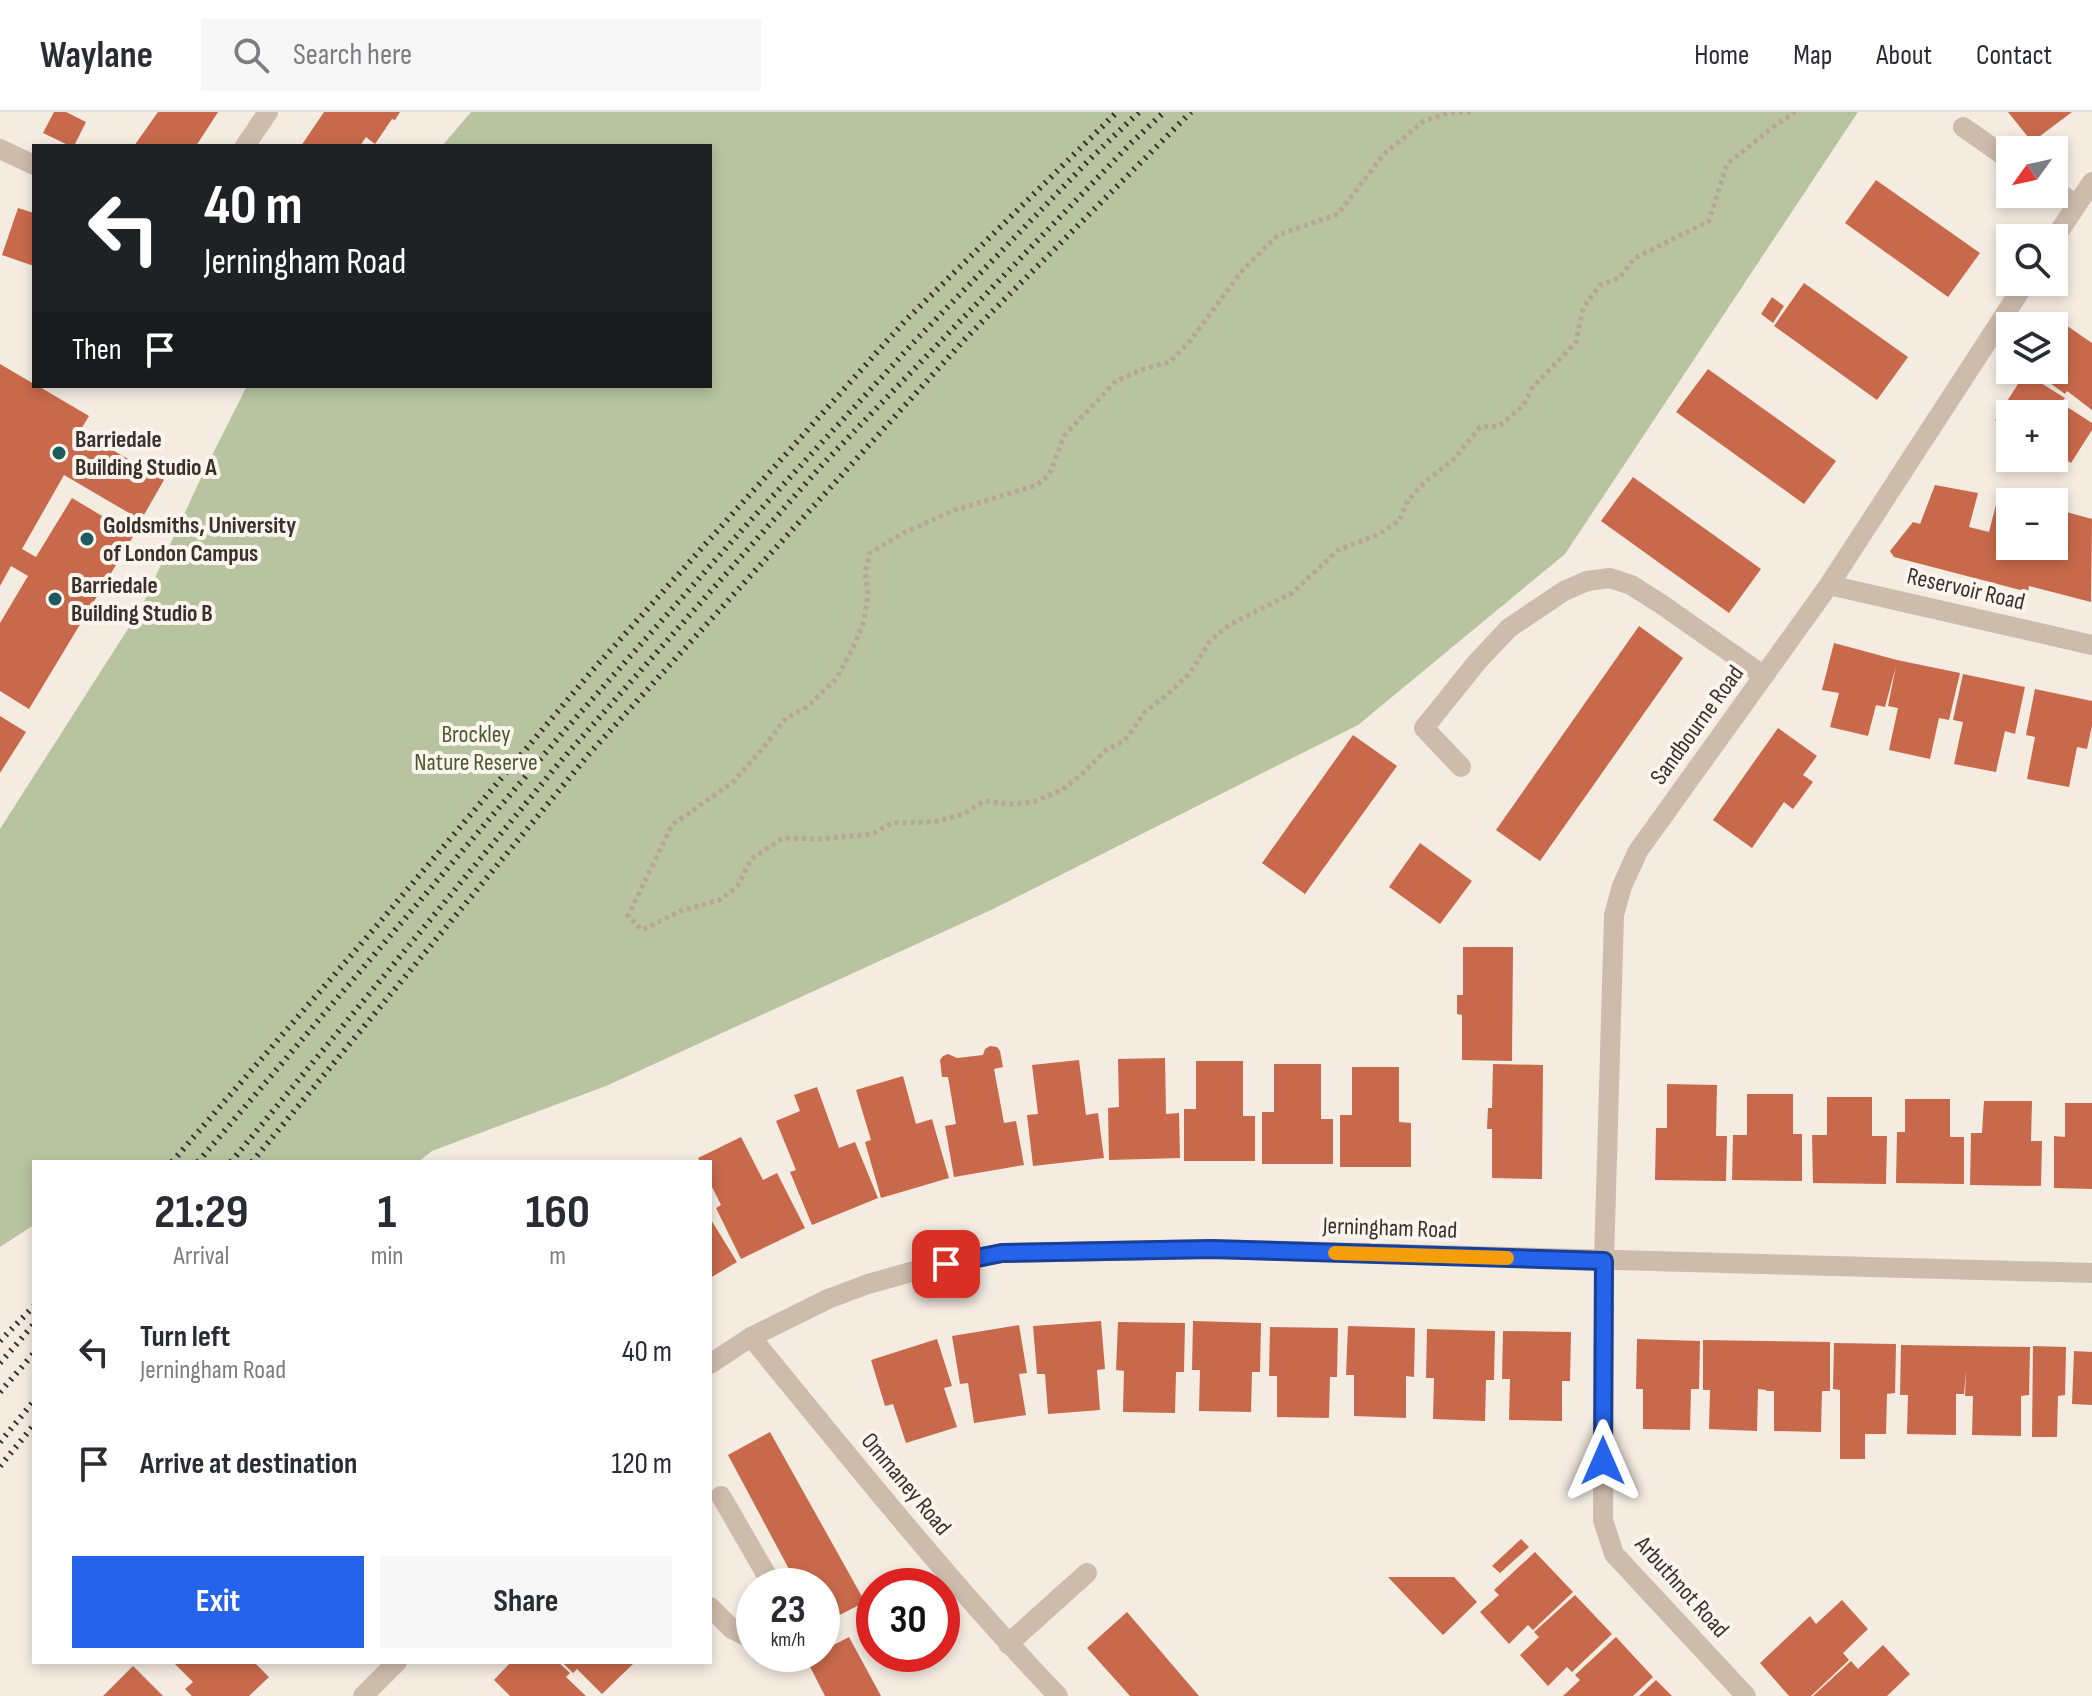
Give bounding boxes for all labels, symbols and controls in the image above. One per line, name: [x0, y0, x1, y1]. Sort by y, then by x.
search box: [201, 19, 761, 91]
text: Waylane: [40, 33, 153, 78]
icon: search: [229, 33, 273, 77]
text: Search here: [293, 37, 412, 73]
text: Home: [1694, 39, 1749, 72]
text: Map: [1793, 39, 1832, 72]
text: About: [1876, 39, 1932, 72]
text: Contact: [1976, 39, 2052, 72]
north arrow: [1996, 136, 2068, 208]
map controls: [1996, 136, 2068, 560]
text: 40 m: [204, 173, 303, 240]
icon: left: [72, 176, 176, 280]
button: search: [1996, 224, 2068, 296]
text: Jerningham Road: [204, 241, 406, 284]
button: layers: [1996, 312, 2068, 384]
icon: arrive: [138, 328, 182, 372]
text: Then: [72, 332, 122, 368]
button: +: [1996, 400, 2068, 472]
place label: Barriedale Building Studio A: [75, 425, 217, 482]
marker: Barriedale Building Studio A: [50, 444, 68, 462]
button: −: [1996, 488, 2068, 560]
place label: Goldsmiths, University of London Campus: [103, 511, 296, 568]
marker: Goldsmiths, University of London Campus: [78, 530, 96, 548]
street label: Reservoir Road: [1904, 561, 2028, 617]
place label: Barriedale Building Studio B: [71, 571, 213, 628]
marker: Barriedale Building Studio B: [46, 590, 64, 608]
street label: Sandbourne Road: [1644, 660, 1750, 790]
park label: Brockley Nature Reserve: [414, 720, 538, 777]
text: 21:29: [154, 1184, 249, 1241]
text: 1: [378, 1184, 396, 1241]
text: 160: [526, 1184, 590, 1241]
street label: Jerningham Road: [1321, 1211, 1458, 1245]
pin: [912, 1230, 980, 1298]
text: Arrival: [173, 1241, 229, 1272]
text: min: [371, 1241, 403, 1272]
text: m: [549, 1241, 566, 1272]
icon: arrive: [924, 1242, 968, 1286]
text: Turn left: [140, 1319, 230, 1355]
icon: left: [72, 1330, 116, 1374]
text: 40 m: [622, 1334, 672, 1370]
text: Jerningham Road: [140, 1355, 286, 1386]
position arrow: [1561, 1419, 1645, 1503]
street label: Ommaney Road: [855, 1427, 957, 1541]
icon: arrive: [72, 1442, 116, 1486]
text: Arrive at destination: [140, 1446, 357, 1482]
text: 120 m: [611, 1446, 672, 1482]
street label: Arbuthnot Road: [1628, 1530, 1735, 1644]
button: Exit: [72, 1556, 364, 1648]
button: Share: [380, 1556, 672, 1648]
speed limit sign: 30: [856, 1568, 960, 1672]
text: 23: [770, 1586, 806, 1634]
text: km/h: [771, 1628, 805, 1652]

